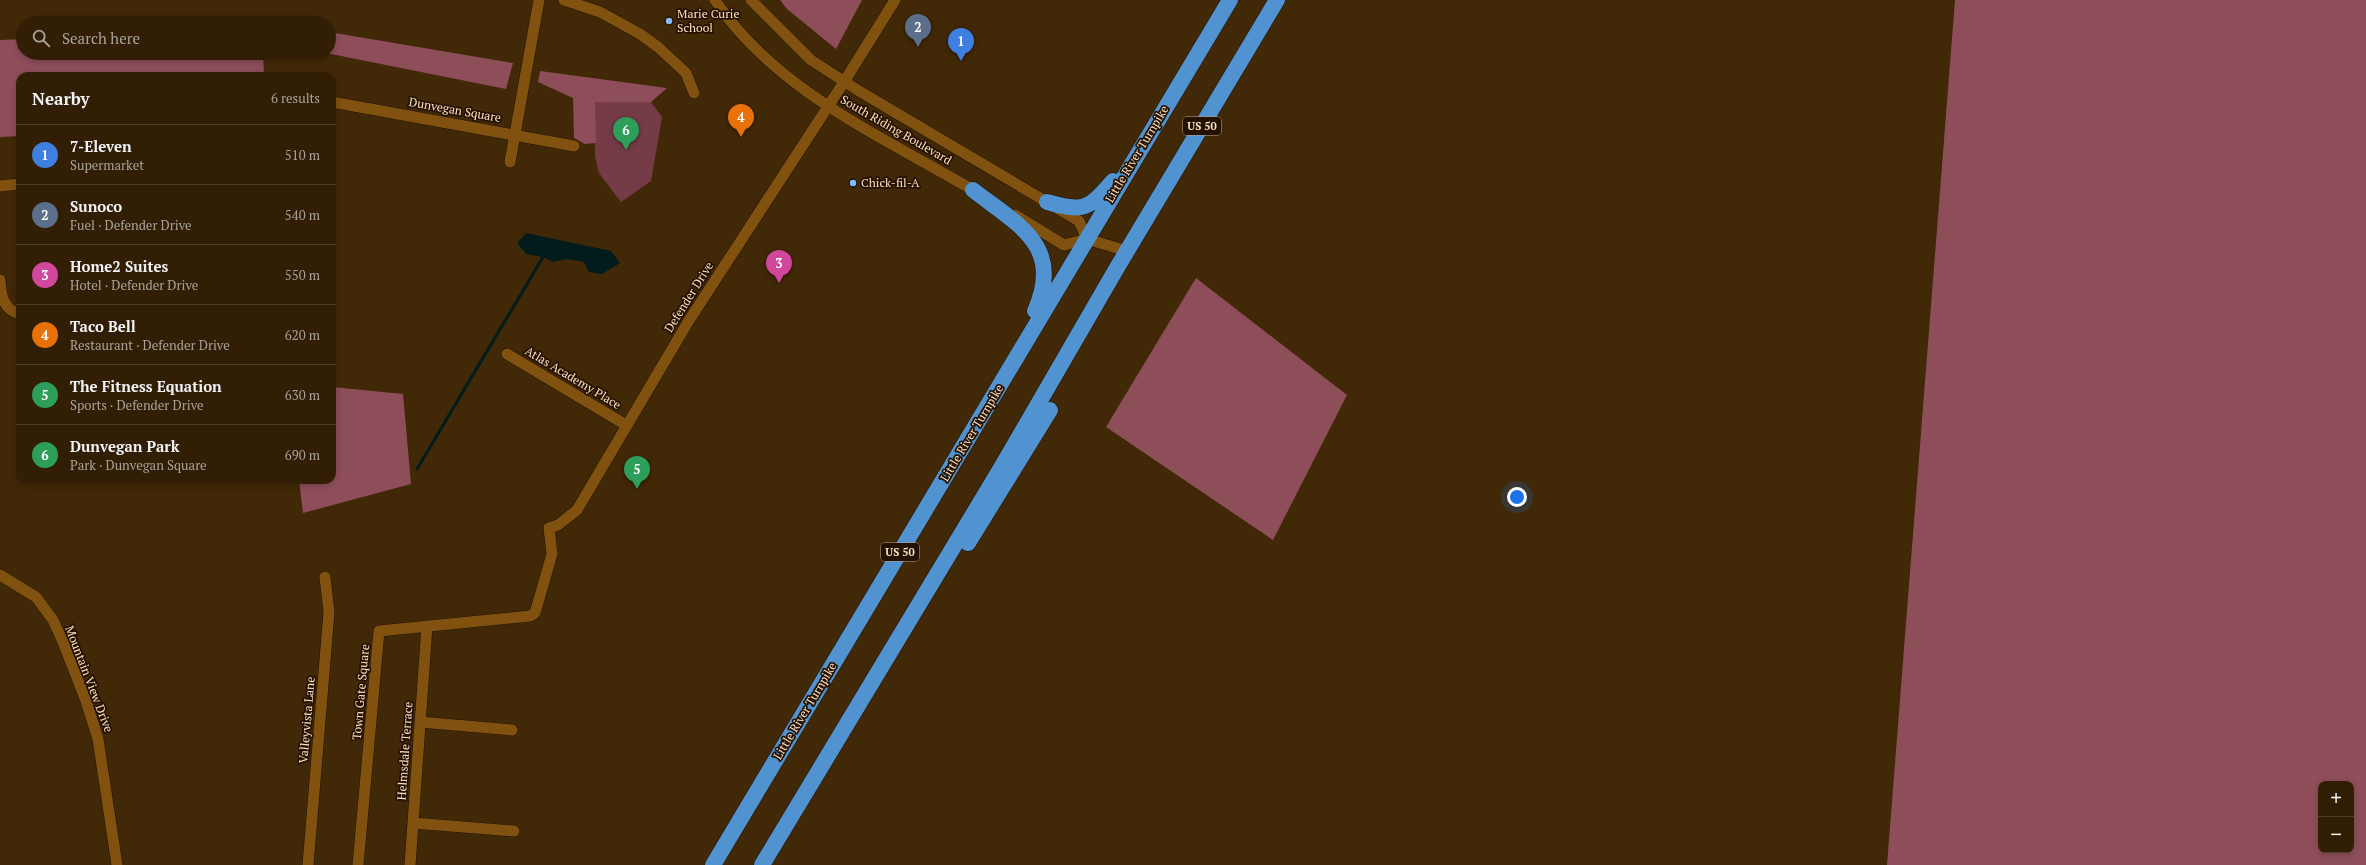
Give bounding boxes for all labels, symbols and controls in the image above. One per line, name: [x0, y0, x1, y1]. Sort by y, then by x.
place label: Marie Curie School: [677, 6, 740, 35]
pin: 2: [905, 14, 931, 47]
search box: [16, 16, 336, 60]
marker: Marie Curie School: [664, 16, 674, 26]
icon: search: [30, 27, 52, 49]
text: Search here: [62, 28, 140, 48]
pin: 1: [948, 28, 974, 61]
text: Nearby: [32, 87, 90, 110]
text: 6 results: [271, 89, 320, 107]
street label: South Riding Boulevard: [838, 92, 955, 168]
street label: Dunvegan Square: [408, 94, 502, 125]
street label: Little River Turnpike: [1102, 103, 1171, 205]
pin: 4: [728, 104, 754, 137]
pin: 6: [613, 117, 639, 150]
road number: US 50: [1183, 117, 1221, 135]
text: 7-Eleven: [70, 136, 132, 156]
text: 1: [41, 146, 49, 164]
text: 510 m: [285, 146, 320, 164]
text: Supermarket: [70, 156, 144, 174]
place label: Chick-fil-A: [861, 175, 920, 190]
marker: Chick-fil-A: [848, 178, 858, 188]
text: Sunoco: [70, 196, 122, 216]
text: 2: [41, 206, 49, 224]
text: 540 m: [285, 206, 320, 224]
text: Fuel · Defender Drive: [70, 216, 192, 234]
pin: 3: [766, 250, 792, 283]
text: Home2 Suites: [70, 256, 168, 276]
street label: Defender Drive: [661, 259, 716, 335]
text: 3: [41, 266, 49, 284]
text: 550 m: [285, 266, 320, 284]
text: Hotel · Defender Drive: [70, 276, 198, 294]
text: Taco Bell: [70, 316, 136, 336]
text: 4: [41, 326, 49, 344]
text: 620 m: [285, 326, 320, 344]
text: Restaurant · Defender Drive: [70, 336, 230, 354]
street label: Atlas Academy Place: [523, 343, 624, 412]
text: The Fitness Equation: [70, 376, 222, 396]
street label: Little River Turnpike: [937, 382, 1006, 484]
text: 5: [41, 386, 49, 404]
text: 630 m: [285, 386, 320, 404]
text: Sports · Defender Drive: [70, 396, 204, 414]
text: Dunvegan Park: [70, 436, 180, 456]
text: 6: [41, 446, 49, 464]
text: 690 m: [285, 446, 320, 464]
text: Park · Dunvegan Square: [70, 456, 207, 474]
pin: 5: [624, 456, 650, 489]
your location: [1507, 487, 1527, 507]
road number: US 50: [881, 543, 919, 561]
street label: Mountain View Drive: [62, 623, 117, 734]
street label: Town Gate Square: [349, 643, 372, 741]
street label: Little River Turnpike: [770, 660, 839, 762]
street label: Valleyvista Lane: [295, 676, 318, 764]
street label: Helmsdale Terrace: [394, 701, 415, 801]
map controls: [2318, 781, 2354, 853]
button: +: [2318, 781, 2354, 817]
button: −: [2318, 817, 2354, 853]

